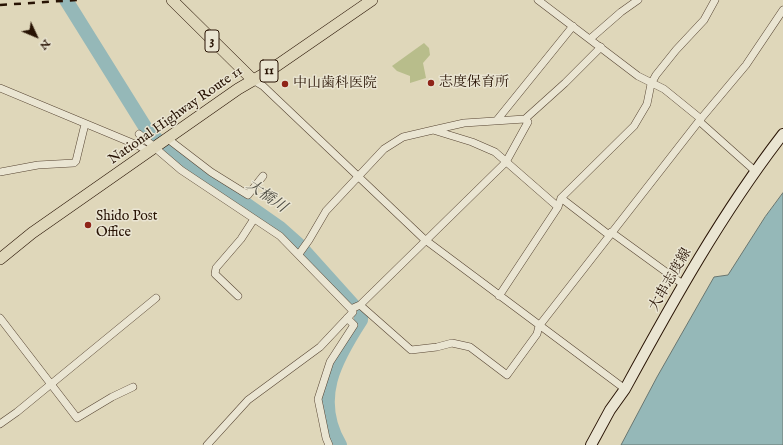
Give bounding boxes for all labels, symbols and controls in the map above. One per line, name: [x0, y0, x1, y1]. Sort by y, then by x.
north arrow: [16, 16, 56, 56]
road number: 3: [205, 30, 219, 52]
text: N: [36, 36, 53, 53]
road number: 11: [260, 60, 278, 82]
street label: National Highway Route 11: [106, 63, 246, 169]
place label: 志度保育所: [439, 75, 509, 91]
place label: 中山歯科医院: [293, 76, 377, 92]
marker: 志度保育所: [426, 78, 436, 88]
marker: 中山歯科医院: [280, 79, 290, 89]
water label: 大橋川: [242, 177, 290, 217]
place label: Shido Post Office: [96, 209, 157, 242]
marker: Shido Post Office: [83, 220, 93, 230]
street label: 大串志度線: [646, 245, 696, 315]

